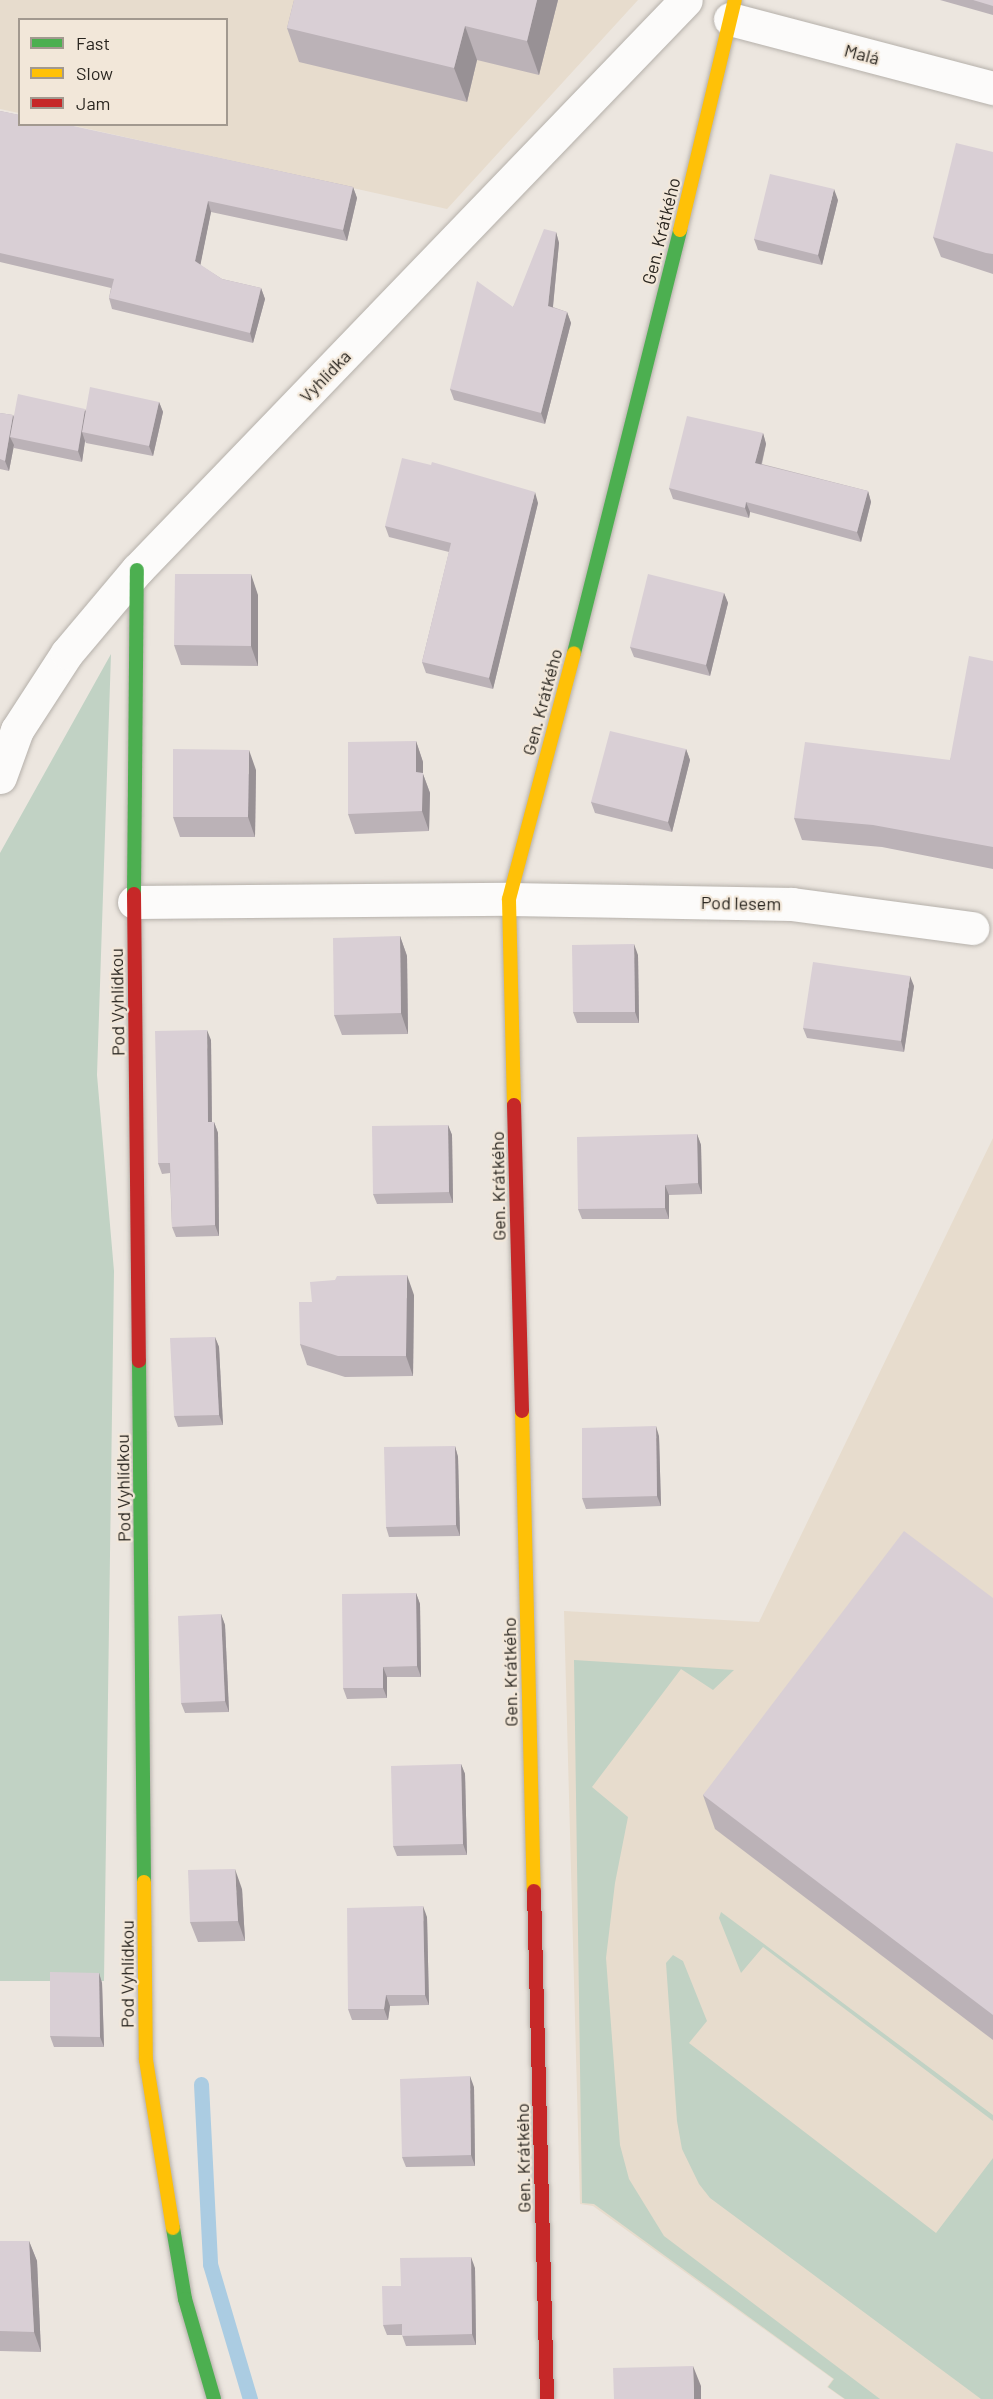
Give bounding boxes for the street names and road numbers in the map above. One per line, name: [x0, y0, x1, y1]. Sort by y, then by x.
street label: Malá: [842, 39, 882, 69]
street label: Gen. Krátkého: [637, 175, 685, 287]
street label: Vyhlídka: [295, 345, 355, 407]
street label: Gen. Krátkého: [517, 646, 567, 758]
street label: Pod lesem: [701, 892, 781, 914]
street label: Pod Vyhlídkou: [105, 948, 129, 1056]
street label: Gen. Krátkého: [486, 1131, 510, 1241]
street label: Pod Vyhlídkou: [111, 1434, 135, 1542]
street label: Gen. Krátkého: [498, 1617, 522, 1727]
street label: Pod Vyhlídkou: [116, 1920, 138, 2028]
street label: Gen. Krátkého: [511, 2103, 535, 2213]

